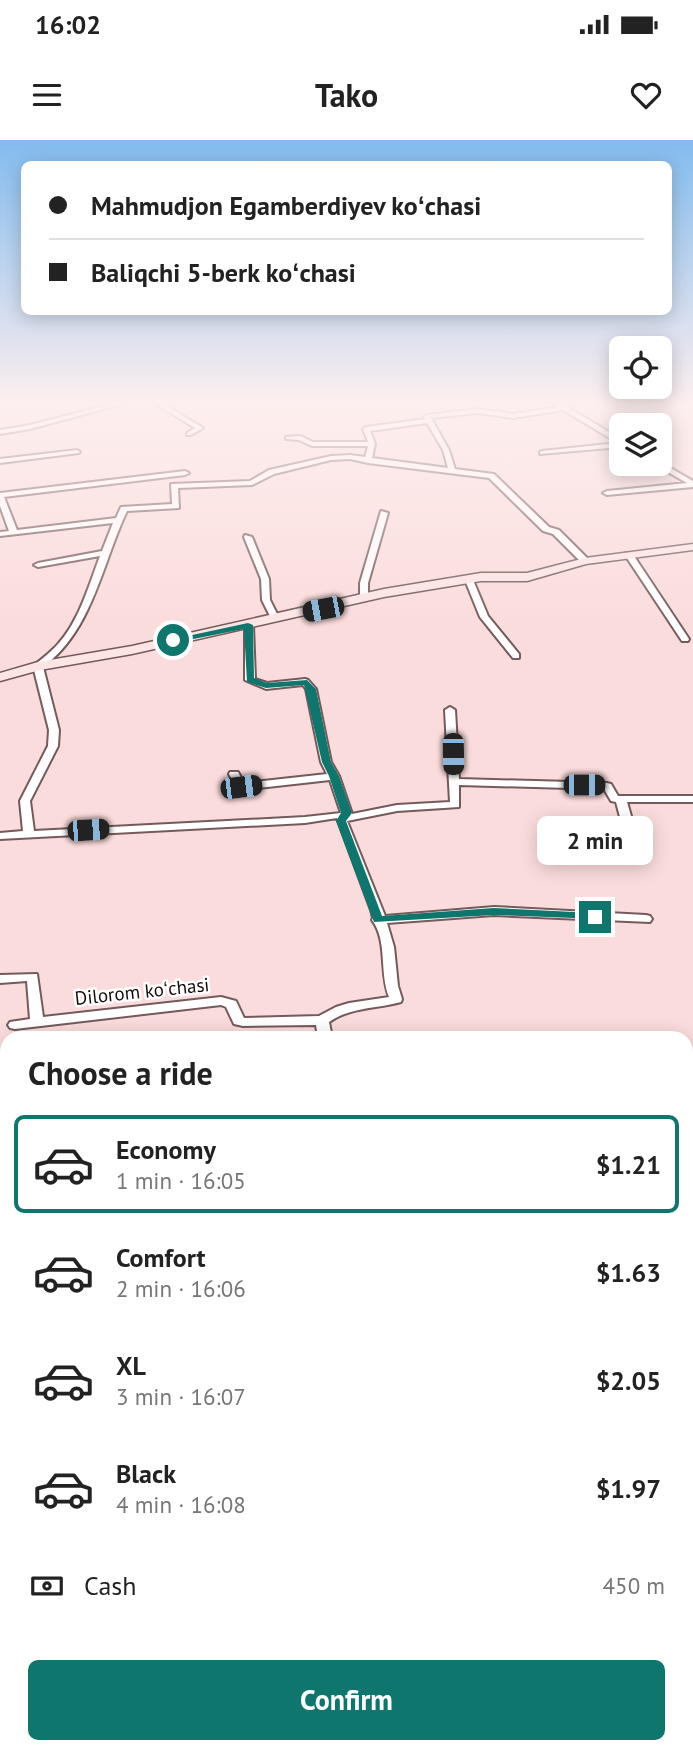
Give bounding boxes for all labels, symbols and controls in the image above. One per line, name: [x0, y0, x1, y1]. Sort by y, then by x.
text: 16:02: [35, 8, 101, 41]
text: Tako: [315, 74, 378, 116]
icon: menu: [28, 76, 66, 114]
icon: heart: [627, 76, 665, 114]
text: Mahmudjon Egamberdiyev koʻchasi: [91, 189, 481, 222]
text: Baliqchi 5-berk koʻchasi: [91, 256, 356, 289]
map controls: [609, 336, 672, 476]
button: locate: [609, 336, 672, 399]
button: layers: [609, 413, 672, 476]
car: [301, 595, 346, 623]
route start: [157, 624, 189, 656]
car: [443, 733, 464, 775]
car: [219, 774, 264, 800]
car: [564, 775, 606, 796]
callout: 2 min: [537, 816, 653, 864]
car: [67, 818, 110, 842]
text: 2 min: [567, 826, 623, 855]
route end: [579, 901, 611, 933]
street label: Dilorom koʻchasi: [74, 972, 210, 1010]
text: Choose a ride: [28, 1052, 213, 1094]
icon: car: [32, 1133, 95, 1196]
text: Economy: [116, 1133, 216, 1166]
text: $1.21: [596, 1148, 661, 1181]
text: 1 min · 16:05: [116, 1166, 246, 1195]
icon: car: [32, 1241, 95, 1304]
text: Comfort: [116, 1241, 206, 1274]
text: $1.63: [596, 1256, 661, 1289]
text: 2 min · 16:06: [116, 1274, 246, 1303]
icon: car: [32, 1349, 95, 1412]
text: XL: [116, 1349, 146, 1382]
text: $2.05: [596, 1364, 661, 1397]
text: 3 min · 16:07: [116, 1382, 246, 1411]
icon: car: [32, 1457, 95, 1520]
text: Black: [116, 1457, 176, 1490]
text: $1.97: [596, 1472, 661, 1505]
text: 4 min · 16:08: [116, 1490, 246, 1519]
icon: cash: [28, 1567, 66, 1605]
text: Cash: [84, 1569, 136, 1602]
text: 450 m: [603, 1571, 665, 1600]
button: Confirm: [28, 1660, 665, 1740]

